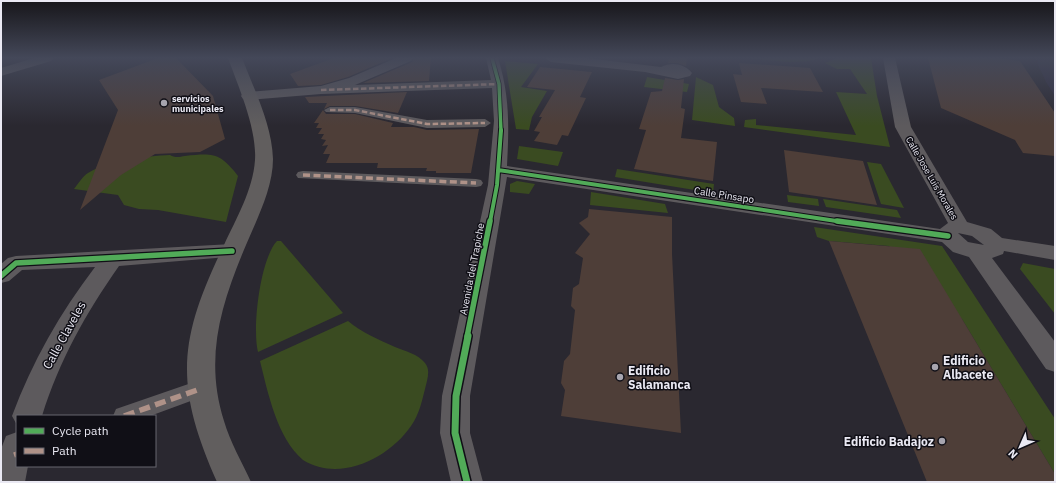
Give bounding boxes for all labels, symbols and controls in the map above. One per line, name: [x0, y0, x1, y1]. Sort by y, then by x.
place label: servicios municipales: [172, 93, 224, 114]
marker: servicios municipales: [159, 98, 169, 108]
street label: Calle Jose Luis Morales: [904, 135, 960, 221]
street label: Calle Pinsapo: [693, 184, 755, 206]
street label: Avenida del Trapiche: [457, 221, 487, 316]
street label: Calle Claveles: [39, 298, 89, 371]
place label: Edificio Albacete: [943, 353, 993, 382]
marker: Edificio Albacete: [930, 362, 940, 372]
place label: Edificio Salamanca: [628, 363, 691, 392]
marker: Edificio Salamanca: [615, 372, 625, 382]
legend: [16, 415, 156, 467]
text: Cycle path: [52, 423, 109, 438]
north arrow: [1000, 427, 1040, 467]
place label: Edificio Badajoz: [844, 434, 934, 449]
marker: Edificio Badajoz: [937, 436, 947, 446]
text: Path: [52, 443, 77, 458]
text: N: [1005, 446, 1021, 462]

